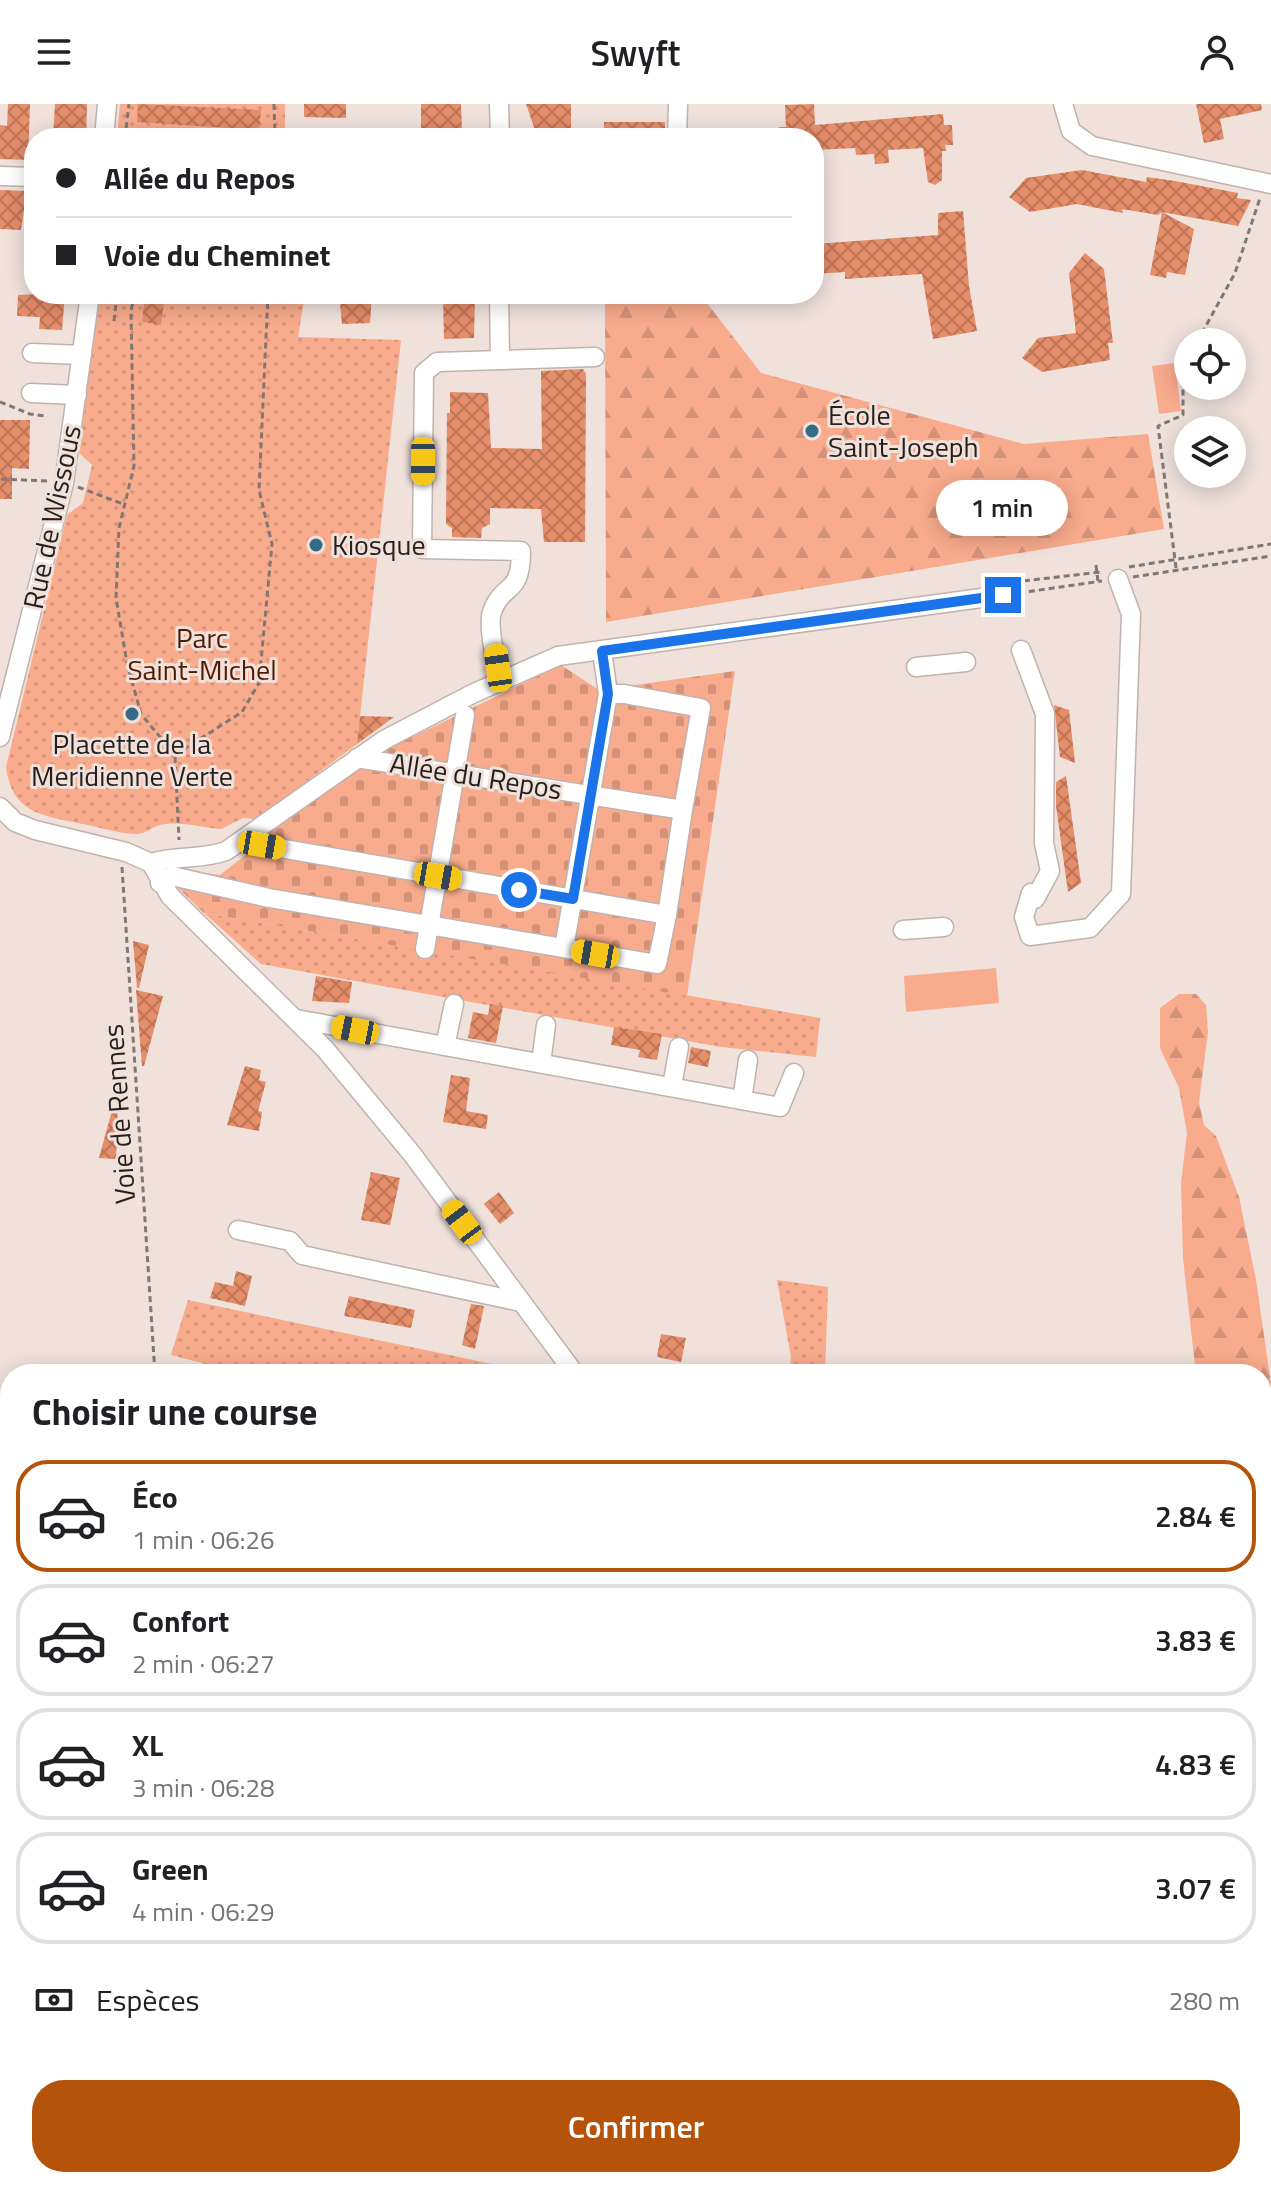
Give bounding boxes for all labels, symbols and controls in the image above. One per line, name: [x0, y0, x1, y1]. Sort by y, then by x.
text: Swyft: [591, 25, 680, 80]
icon: menu: [32, 30, 76, 74]
icon: person: [1195, 30, 1239, 74]
text: Allée du Repos: [104, 155, 295, 201]
text: Voie du Cheminet: [104, 232, 330, 278]
map controls: [1174, 328, 1246, 488]
button: locate: [1174, 328, 1246, 400]
place label: École Saint-Joseph: [828, 393, 979, 468]
button: layers: [1174, 416, 1246, 488]
street label: Rue de Wissous: [11, 421, 92, 613]
marker: École Saint-Joseph: [803, 422, 821, 440]
car: [411, 437, 435, 485]
callout: 1 min: [937, 479, 1069, 535]
text: 1 min: [971, 488, 1033, 527]
place label: Kiosque: [332, 523, 426, 566]
marker: Kiosque: [307, 536, 325, 554]
route end: [985, 577, 1021, 613]
park label: Parc Saint-Michel: [127, 616, 277, 691]
car: [483, 643, 513, 693]
marker: Placette de la Meridienne Verte: [123, 705, 141, 723]
place label: Placette de la Meridienne Verte: [31, 722, 233, 797]
street label: Allée du Repos: [387, 741, 565, 810]
car: [236, 829, 288, 861]
car: [412, 860, 464, 892]
route start: [501, 872, 537, 908]
car: [569, 938, 621, 970]
car: [329, 1014, 381, 1046]
street label: Voie de Rennes: [91, 1023, 146, 1205]
car: [438, 1196, 486, 1248]
text: Choisir une course: [32, 1384, 317, 1439]
text: Éco: [132, 1474, 178, 1520]
icon: car: [36, 1480, 108, 1552]
text: 2.84 €: [1155, 1493, 1236, 1539]
text: 1 min · 06:26: [132, 1520, 275, 1559]
text: Confort: [132, 1598, 229, 1644]
icon: car: [36, 1604, 108, 1676]
text: 3.83 €: [1155, 1617, 1236, 1663]
text: 2 min · 06:27: [132, 1644, 275, 1683]
text: XL: [132, 1722, 163, 1768]
icon: car: [36, 1728, 108, 1800]
text: 4.83 €: [1155, 1741, 1236, 1787]
text: 3 min · 06:28: [132, 1768, 275, 1807]
text: Green: [132, 1846, 209, 1892]
icon: car: [36, 1852, 108, 1924]
text: 3.07 €: [1155, 1865, 1236, 1911]
text: 4 min · 06:29: [132, 1892, 275, 1931]
text: Espèces: [96, 1977, 200, 2023]
icon: cash: [32, 1978, 76, 2022]
text: 280 m: [1169, 1981, 1240, 2020]
button: Confirmer: [32, 2080, 1240, 2172]

